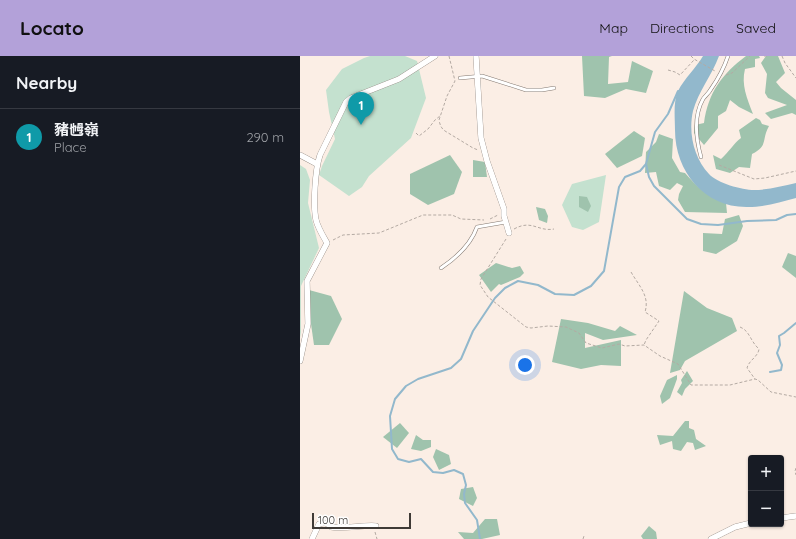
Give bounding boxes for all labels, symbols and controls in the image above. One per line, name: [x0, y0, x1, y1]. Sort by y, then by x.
text: Locato: [20, 16, 84, 40]
text: Map: [599, 19, 628, 37]
text: Directions: [650, 19, 714, 37]
text: Saved: [736, 19, 776, 37]
text: Nearby: [16, 72, 77, 93]
pin: 1: [348, 92, 374, 125]
text: 豬乸嶺: [54, 120, 99, 139]
text: 1: [26, 129, 32, 145]
text: 290 m: [246, 129, 284, 145]
text: Place: [54, 139, 87, 155]
your location: [515, 355, 535, 375]
map controls: [748, 455, 784, 527]
button: +: [748, 455, 784, 491]
button: −: [748, 491, 784, 527]
scale bar: [312, 511, 411, 530]
text: 100 m: [318, 513, 348, 527]

